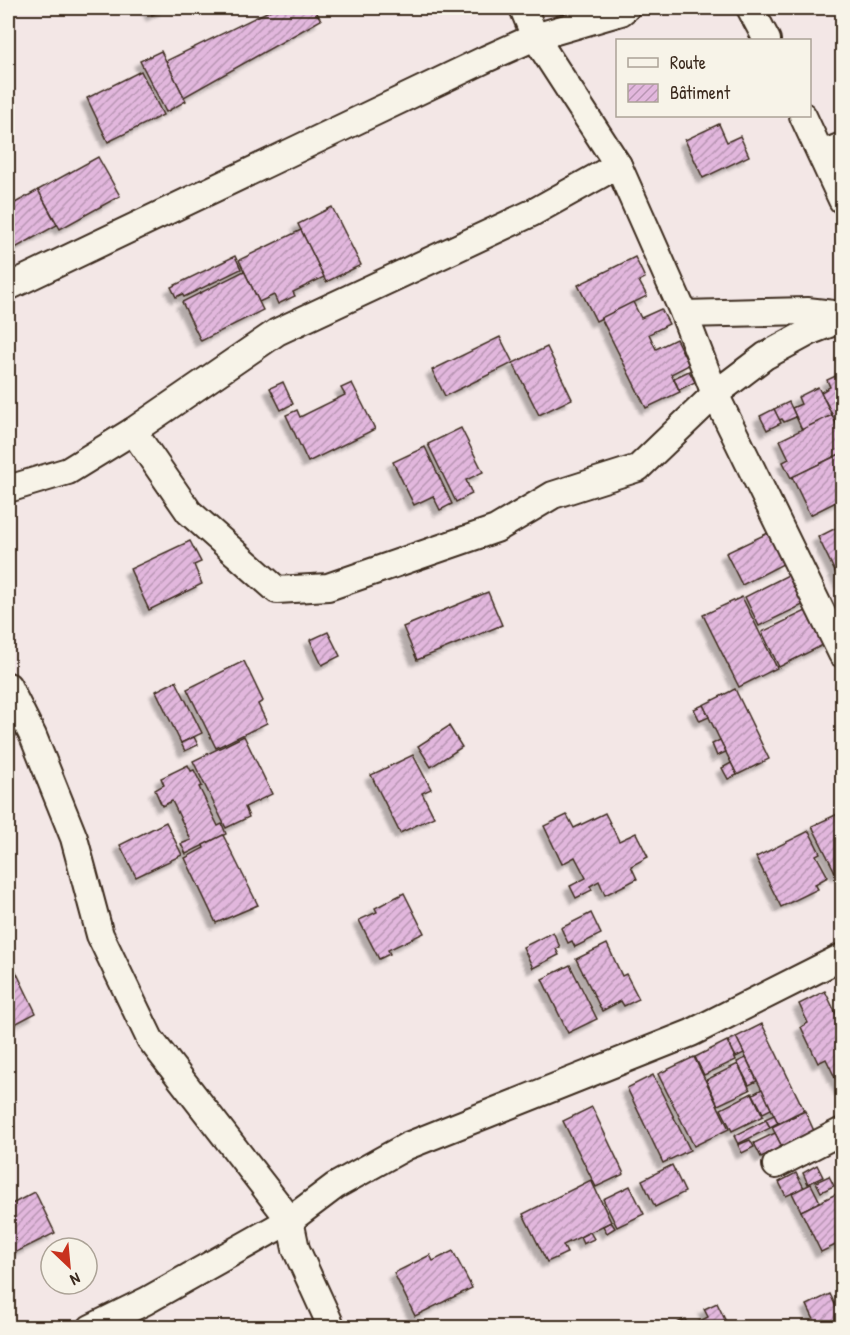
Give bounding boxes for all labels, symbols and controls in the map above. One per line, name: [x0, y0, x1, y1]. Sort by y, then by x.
legend: [616, 39, 811, 117]
text: Route: [670, 50, 706, 75]
text: Bâtiment: [670, 80, 731, 105]
north arrow: [39, 1236, 99, 1296]
text: N: [66, 1268, 84, 1291]

